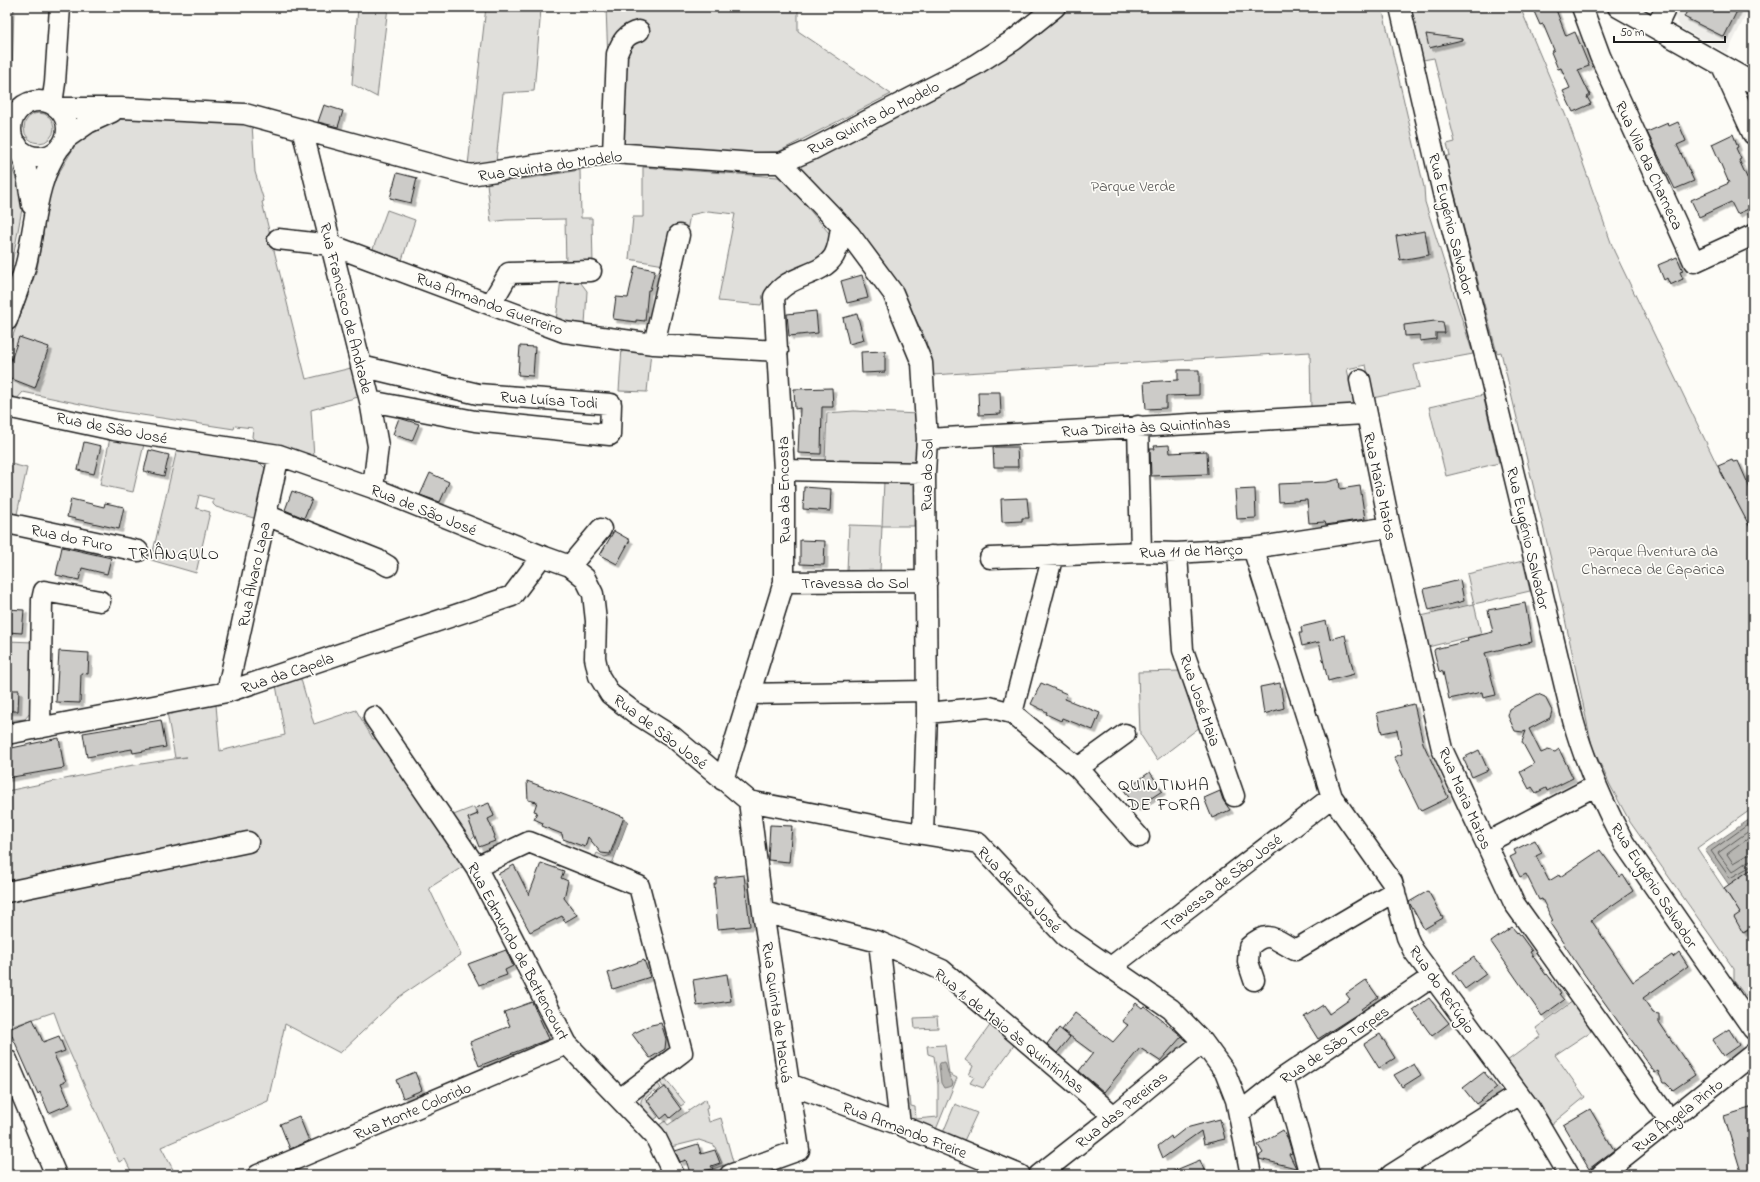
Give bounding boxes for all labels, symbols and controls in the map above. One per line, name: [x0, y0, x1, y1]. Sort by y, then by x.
scale bar: [1614, 18, 1725, 44]
text: 50 m: [1620, 24, 1644, 42]
street label: Rua Quinta do Modelo: [804, 75, 944, 162]
street label: Rua Vila da Charneca: [1608, 98, 1689, 234]
street label: Rua Quinta do Modelo: [477, 145, 624, 189]
street label: Rua Eugénio Salvador: [1421, 151, 1479, 298]
park label: Parque Verde: [1091, 175, 1176, 199]
street label: Rua Francisco de Andrade: [312, 220, 378, 397]
street label: Rua Armando Guerreiro: [412, 267, 566, 343]
street label: Rua Luísa Todi: [499, 386, 599, 416]
street label: Rua de São José: [54, 406, 170, 452]
street label: Rua Direita às Quintinhas: [1061, 412, 1231, 444]
street label: Rua Maria Matos: [1356, 430, 1402, 543]
street label: Rua da Encosta: [772, 436, 798, 544]
street label: Rua do Sol: [915, 438, 941, 512]
street label: Rua Eugénio Salvador: [1499, 465, 1555, 612]
street label: Rua de São José: [366, 479, 481, 543]
street label: Rua do Furo: [28, 519, 115, 559]
street label: Rua Álvaro Lapa: [232, 520, 278, 629]
street label: Rua 11 de Março: [1139, 538, 1243, 566]
park label: Parque Aventura da Charneca de Caparica: [1581, 540, 1725, 582]
district label: TRIÂNGULO: [128, 542, 220, 567]
street label: Travessa do Sol: [801, 572, 909, 596]
street label: Rua da Capela: [238, 647, 337, 701]
street label: Rua José Maia: [1172, 651, 1226, 750]
street label: Rua de São José: [607, 689, 713, 777]
street label: Rua Maria Matos: [1431, 744, 1497, 854]
district label: QUINTINHA DE FORA: [1118, 773, 1210, 818]
street label: Rua Eugénio Salvador: [1604, 819, 1703, 954]
street label: Travessa de São José: [1157, 828, 1289, 939]
street label: Rua de São José: [971, 841, 1067, 940]
street label: Rua Edmundo de Bettencourt: [460, 859, 575, 1046]
street label: Rua Quinta de Macuá: [754, 941, 798, 1084]
street label: Rua do Refúgio: [1402, 941, 1481, 1039]
street label: Rua 1º de Maio às Quintinhas: [928, 963, 1089, 1100]
street label: Rua de São Torpes: [1276, 1000, 1395, 1091]
street label: Rua das Pereiras: [1071, 1066, 1174, 1155]
street label: Rua Ângela Pinto: [1628, 1073, 1729, 1160]
street label: Rua Monte Colorido: [350, 1076, 475, 1147]
street label: Rua Armando Freire: [838, 1096, 971, 1166]

